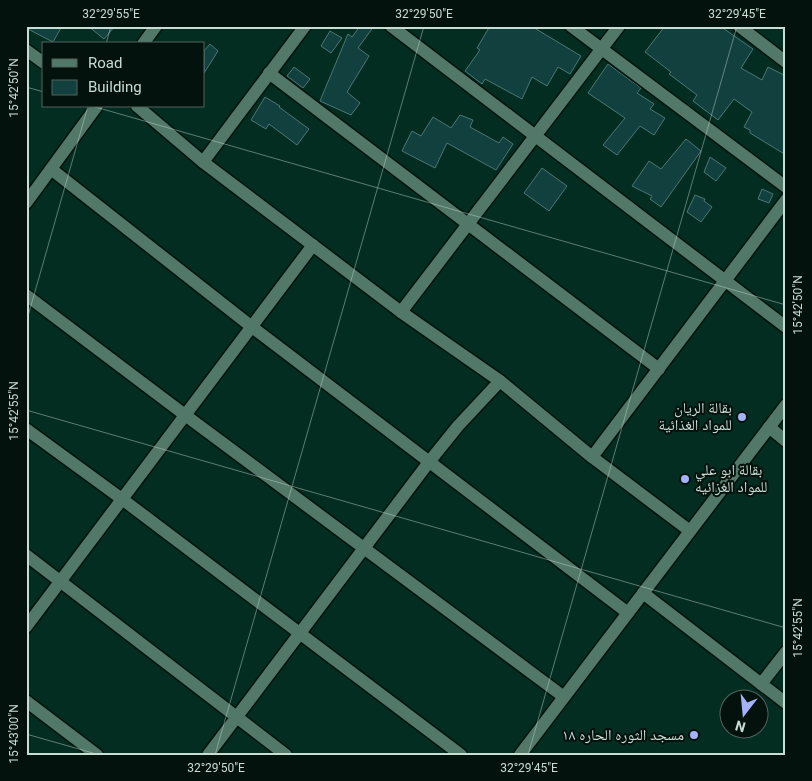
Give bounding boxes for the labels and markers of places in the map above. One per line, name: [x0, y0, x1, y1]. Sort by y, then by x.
place label: بقالة الريان للمواد الغذائية: [658, 399, 732, 434]
marker: بقالة الريان للمواد الغذائية: [736, 411, 748, 423]
place label: بقالة ابو علي للمواد الغزائيه: [695, 461, 767, 496]
marker: بقالة ابو علي للمواد الغزائيه: [679, 473, 691, 485]
place label: مسجد الثوره الحاره ١٨: [562, 726, 684, 744]
marker: مسجد الثوره الحاره ١٨: [688, 729, 700, 741]

